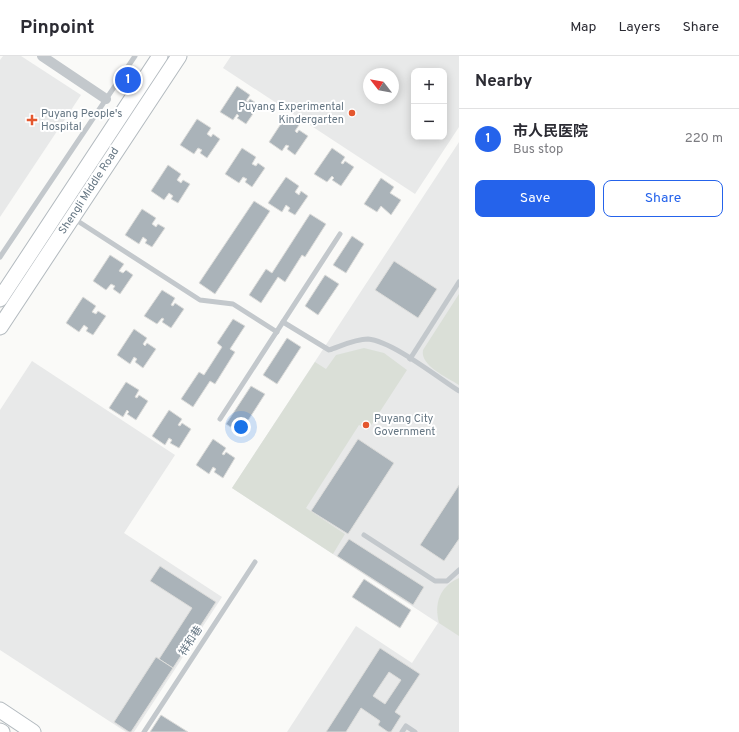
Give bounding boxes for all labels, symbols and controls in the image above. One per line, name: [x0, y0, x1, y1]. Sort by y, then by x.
text: Pinpoint: [20, 16, 95, 40]
text: Map: [570, 19, 596, 36]
text: Layers: [618, 19, 660, 36]
text: Share: [682, 19, 719, 36]
pin: 1: [115, 65, 141, 95]
north arrow: [363, 68, 399, 104]
map controls: [411, 68, 447, 140]
button: +: [411, 68, 447, 104]
text: Nearby: [475, 71, 532, 93]
place label: Puyang Experimental Kindergarten: [238, 100, 344, 127]
button: −: [411, 104, 447, 140]
place label: Puyang People's Hospital: [41, 107, 122, 134]
marker: Puyang Experimental Kindergarten: [347, 108, 357, 118]
marker: Puyang People's Hospital: [26, 114, 38, 126]
text: 市人民医院: [513, 123, 588, 142]
text: 1: [485, 131, 491, 147]
text: 220 m: [685, 131, 723, 147]
text: Bus stop: [513, 142, 563, 158]
street label: Shengli Middle Road: [56, 145, 122, 237]
button: Save: [475, 180, 595, 217]
button: Share: [603, 180, 723, 217]
place label: Puyang City Government: [374, 412, 436, 439]
your location: [231, 417, 251, 437]
marker: Puyang City Government: [361, 420, 371, 430]
street label: 祥和巷: [176, 623, 206, 659]

